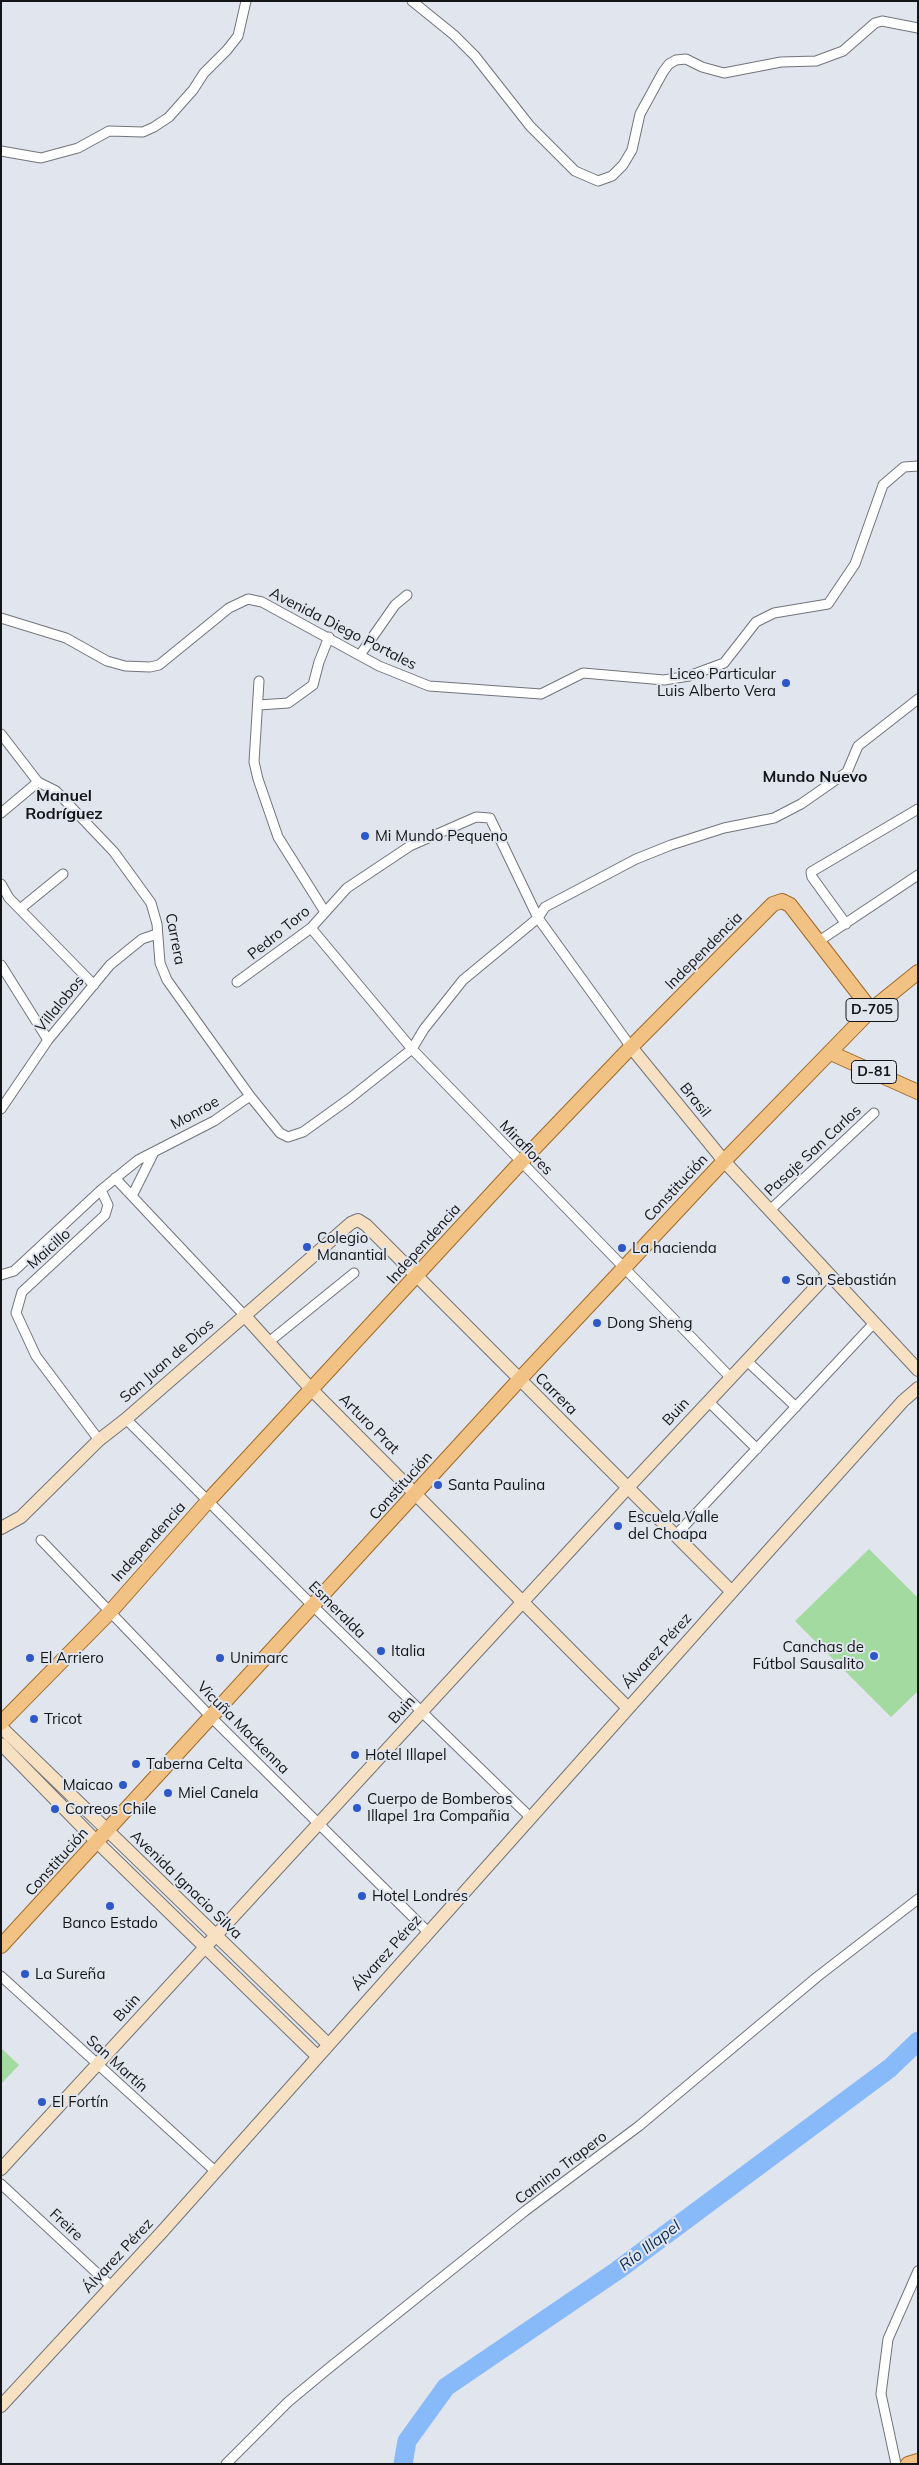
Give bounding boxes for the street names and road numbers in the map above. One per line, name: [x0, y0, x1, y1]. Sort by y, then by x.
street label: Avenida Diego Portales: [266, 584, 420, 674]
street label: Pedro Toro: [244, 902, 314, 964]
street label: Independencia: [662, 909, 746, 993]
street label: Carrera: [161, 912, 189, 966]
street label: Villalobos: [32, 972, 88, 1036]
road number: D-705: [846, 998, 898, 1022]
road number: D-81: [852, 1060, 896, 1084]
street label: Brasil: [676, 1079, 714, 1121]
street label: Monroe: [168, 1092, 222, 1134]
street label: Pasaje San Carlos: [761, 1102, 865, 1200]
street label: Miraflores: [496, 1117, 556, 1179]
street label: Constitución: [640, 1151, 712, 1225]
street label: Independencia: [383, 1200, 465, 1288]
street label: Maicillo: [24, 1225, 74, 1273]
street label: San Juan de Dios: [116, 1315, 218, 1407]
street label: Carrera: [531, 1369, 581, 1419]
street label: Arturo Prat: [335, 1390, 403, 1458]
street label: Buin: [659, 1394, 693, 1430]
street label: Constitución: [366, 1448, 436, 1524]
street label: Independencia: [108, 1498, 190, 1586]
street label: Esmeralda: [305, 1578, 369, 1642]
street label: Álvarez Pérez: [618, 1610, 696, 1692]
street label: Vicuña Mackenna: [193, 1678, 293, 1778]
street label: Buin: [385, 1692, 419, 1728]
street label: Constitución: [22, 1824, 92, 1900]
street label: Avenida Ignacio Silva: [126, 1827, 246, 1943]
street label: Álvarez Pérez: [348, 1912, 426, 1994]
street label: Buin: [110, 1990, 144, 2026]
street label: San Martín: [83, 2032, 151, 2096]
street label: Camino Trapero: [512, 2128, 610, 2208]
street label: Freire: [46, 2205, 86, 2245]
street label: Álvarez Pérez: [79, 2215, 157, 2297]

